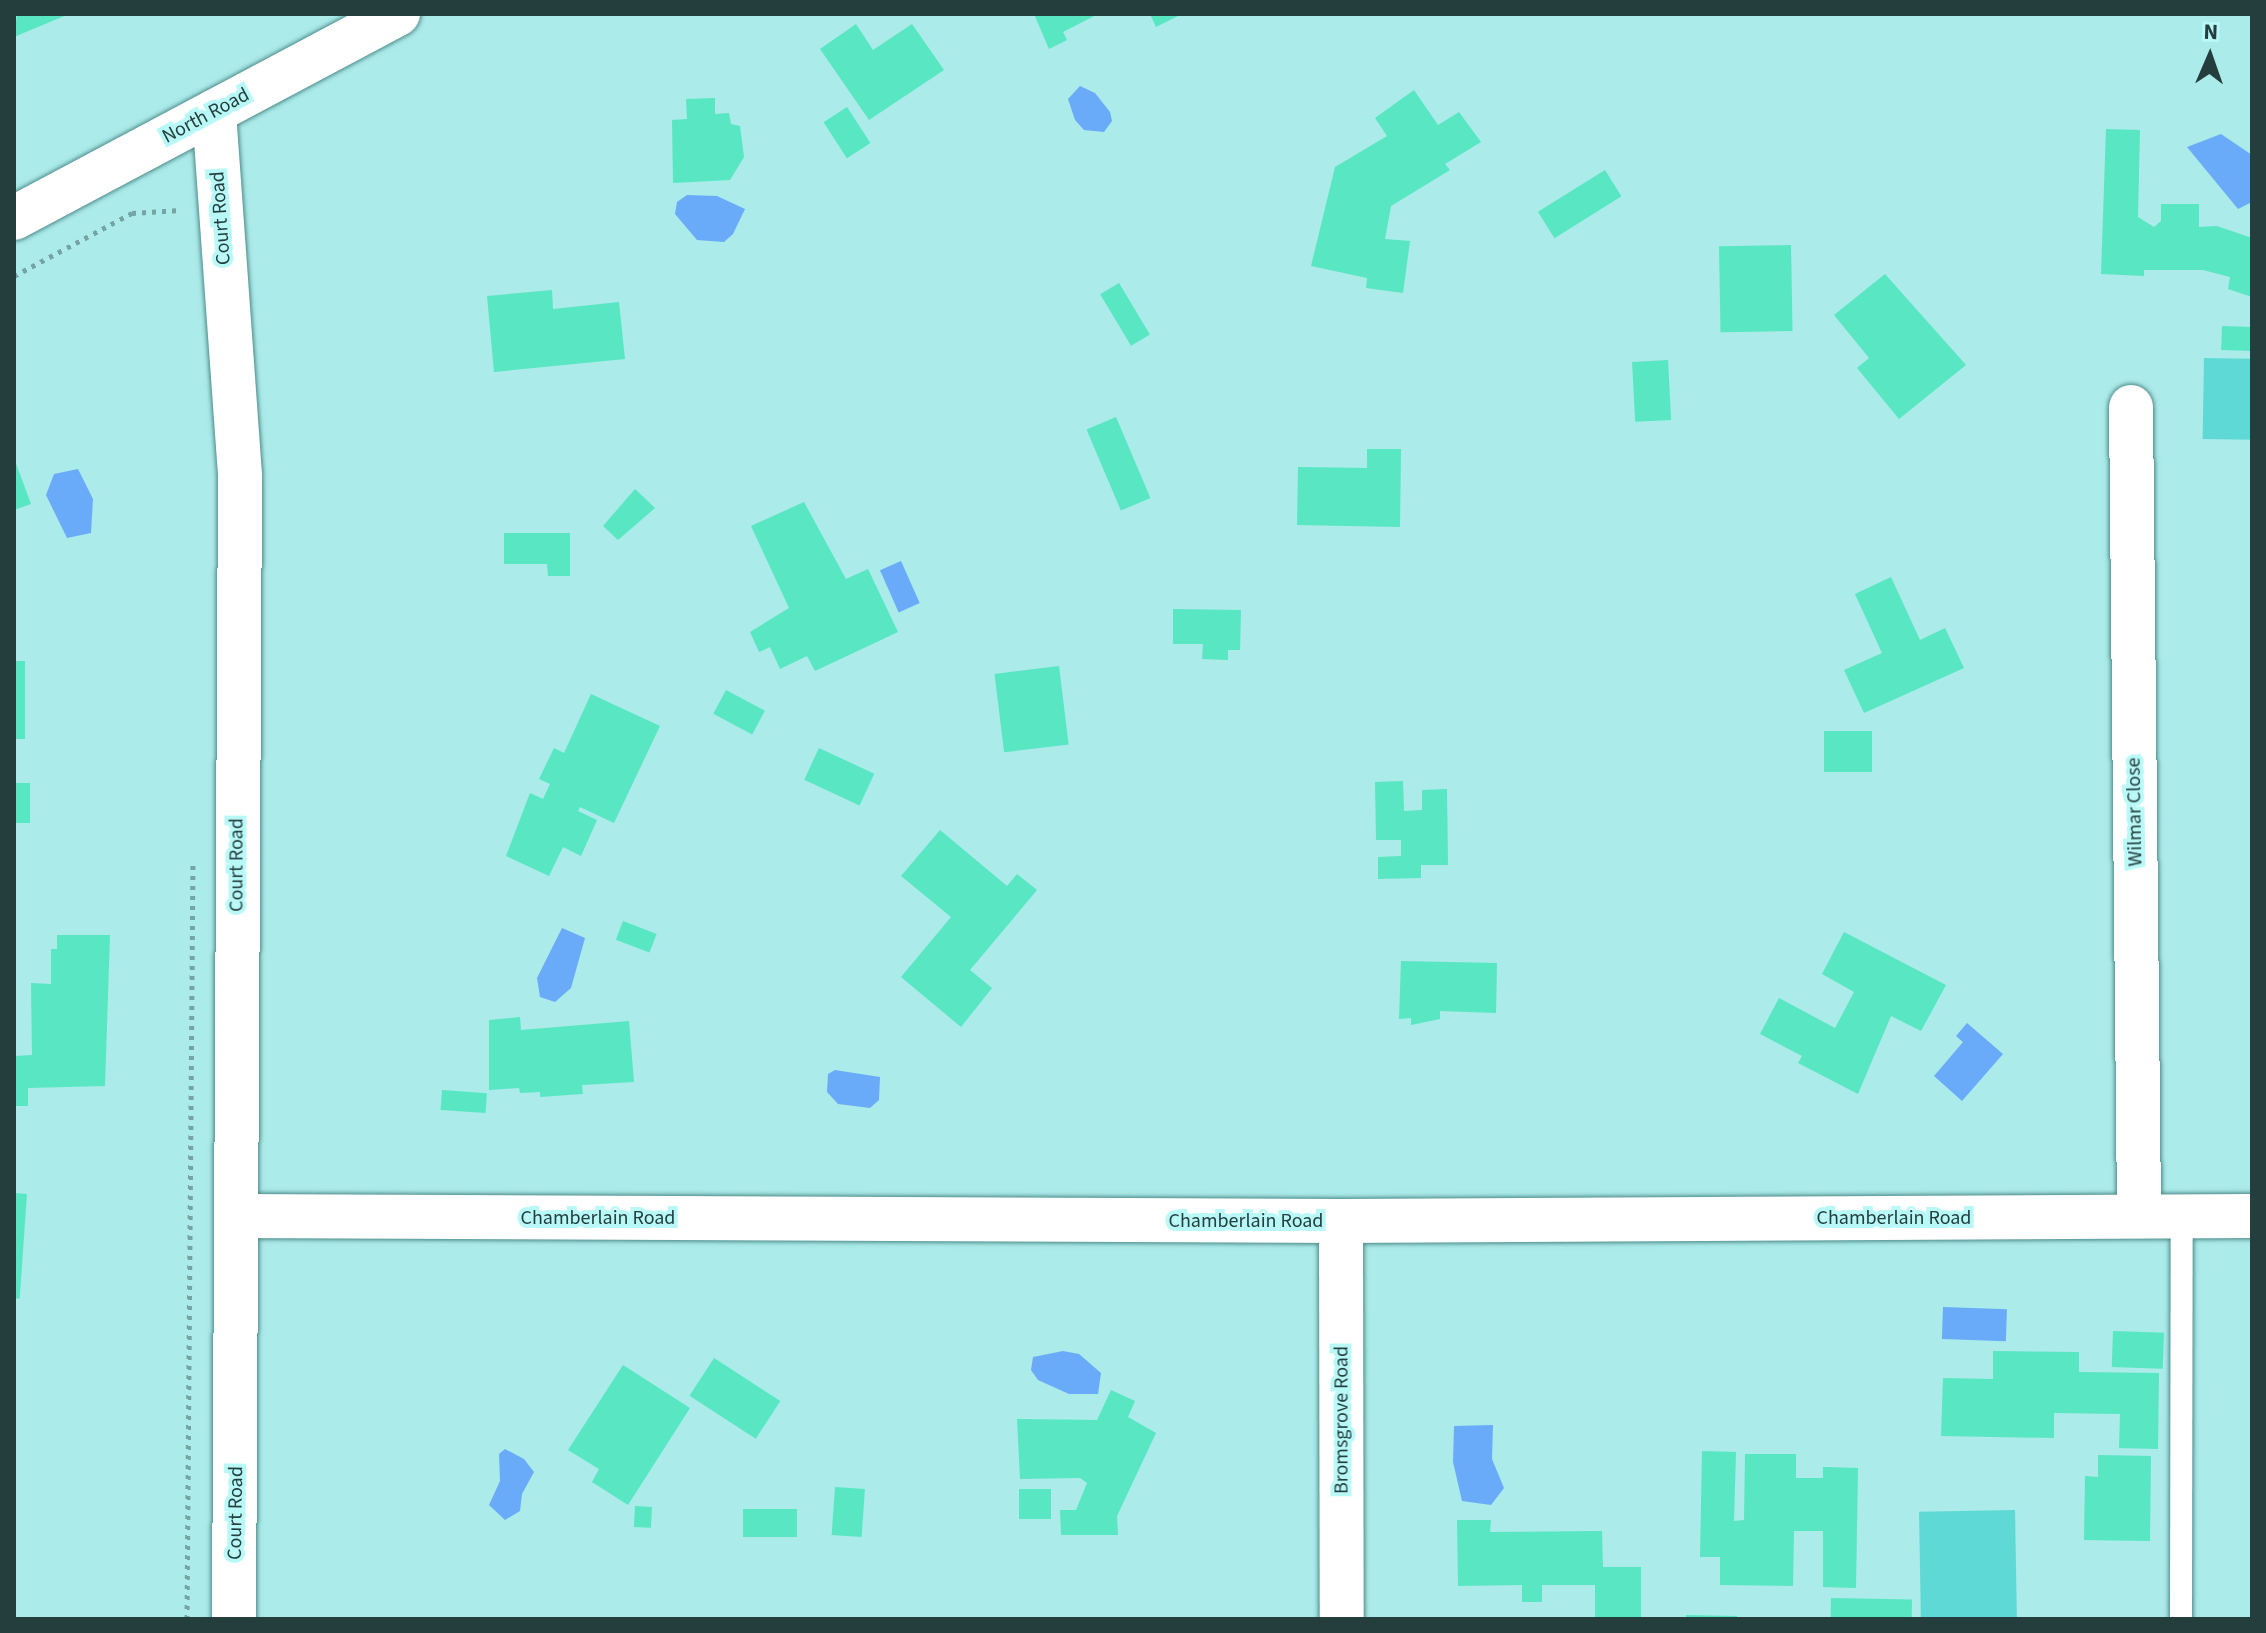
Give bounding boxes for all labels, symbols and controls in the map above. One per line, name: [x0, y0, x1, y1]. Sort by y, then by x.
north arrow: [2170, 16, 2250, 96]
text: N: [2203, 16, 2219, 48]
street label: North Road: [158, 83, 254, 149]
street label: Court Road: [206, 170, 236, 266]
street label: Wilmar Close: [2122, 757, 2148, 867]
street label: Court Road: [225, 818, 249, 912]
street label: Chamberlain Road: [521, 1206, 675, 1230]
street label: Chamberlain Road: [1817, 1206, 1971, 1230]
street label: Chamberlain Road: [1169, 1209, 1323, 1233]
street label: Bromsgrove Road: [1330, 1346, 1354, 1494]
street label: Court Road: [223, 1466, 249, 1560]

